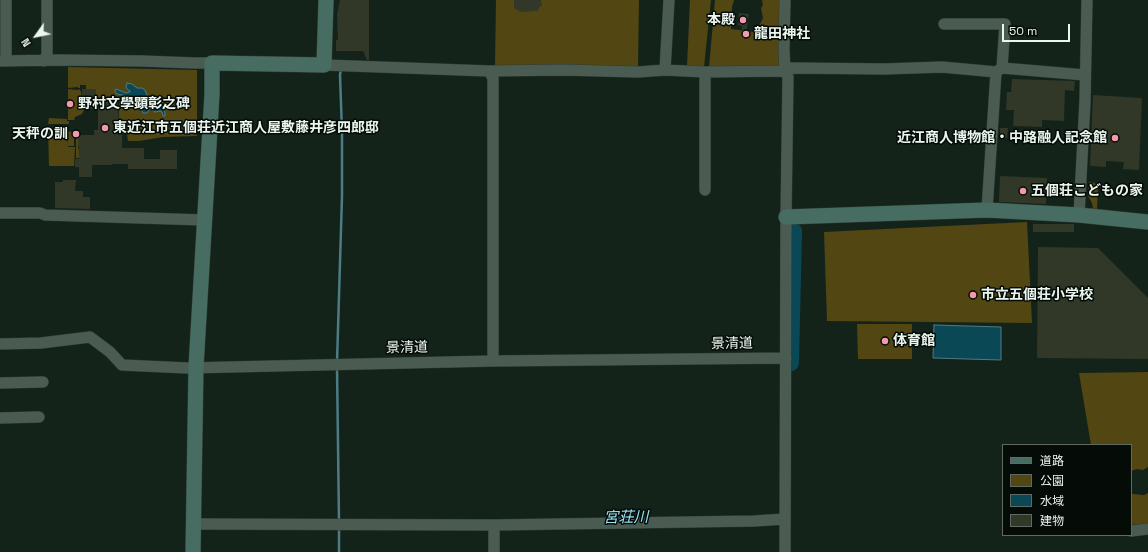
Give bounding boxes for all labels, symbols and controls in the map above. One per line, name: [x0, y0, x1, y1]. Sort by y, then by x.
place label: 本殿: [707, 12, 735, 28]
marker: 本殿: [738, 15, 748, 25]
north arrow: [16, 16, 56, 56]
scale bar: [1004, 16, 1072, 42]
text: 50 m: [1009, 23, 1037, 39]
place label: 龍田神社: [754, 26, 810, 42]
marker: 龍田神社: [741, 29, 751, 39]
text: N: [18, 36, 34, 49]
place label: 野村文學顕彰之碑: [78, 96, 190, 112]
marker: 野村文學顕彰之碑: [65, 99, 75, 109]
place label: 東近江市五個荘近江商人屋敷藤井彦四郎邸: [113, 120, 379, 136]
marker: 東近江市五個荘近江商人屋敷藤井彦四郎邸: [100, 123, 110, 133]
place label: 天秤の訓: [12, 126, 68, 142]
marker: 天秤の訓: [71, 129, 81, 139]
place label: 近江商人博物館・中路融人記念館: [897, 130, 1107, 146]
marker: 近江商人博物館・中路融人記念館: [1110, 133, 1120, 143]
place label: 五個荘こどもの家: [1031, 183, 1143, 199]
marker: 五個荘こどもの家: [1018, 186, 1028, 196]
place label: 市立五個荘小学校: [981, 287, 1093, 303]
marker: 市立五個荘小学校: [968, 290, 978, 300]
place label: 体育館: [893, 333, 935, 349]
street label: 景清道: [711, 335, 753, 353]
marker: 体育館: [880, 336, 890, 346]
street label: 景清道: [386, 339, 428, 357]
legend: [1002, 444, 1132, 536]
text: 道路: [1040, 453, 1064, 469]
text: 公園: [1040, 473, 1064, 489]
text: 水域: [1040, 493, 1064, 509]
water label: 宮荘川: [603, 509, 649, 527]
text: 建物: [1040, 513, 1064, 529]

